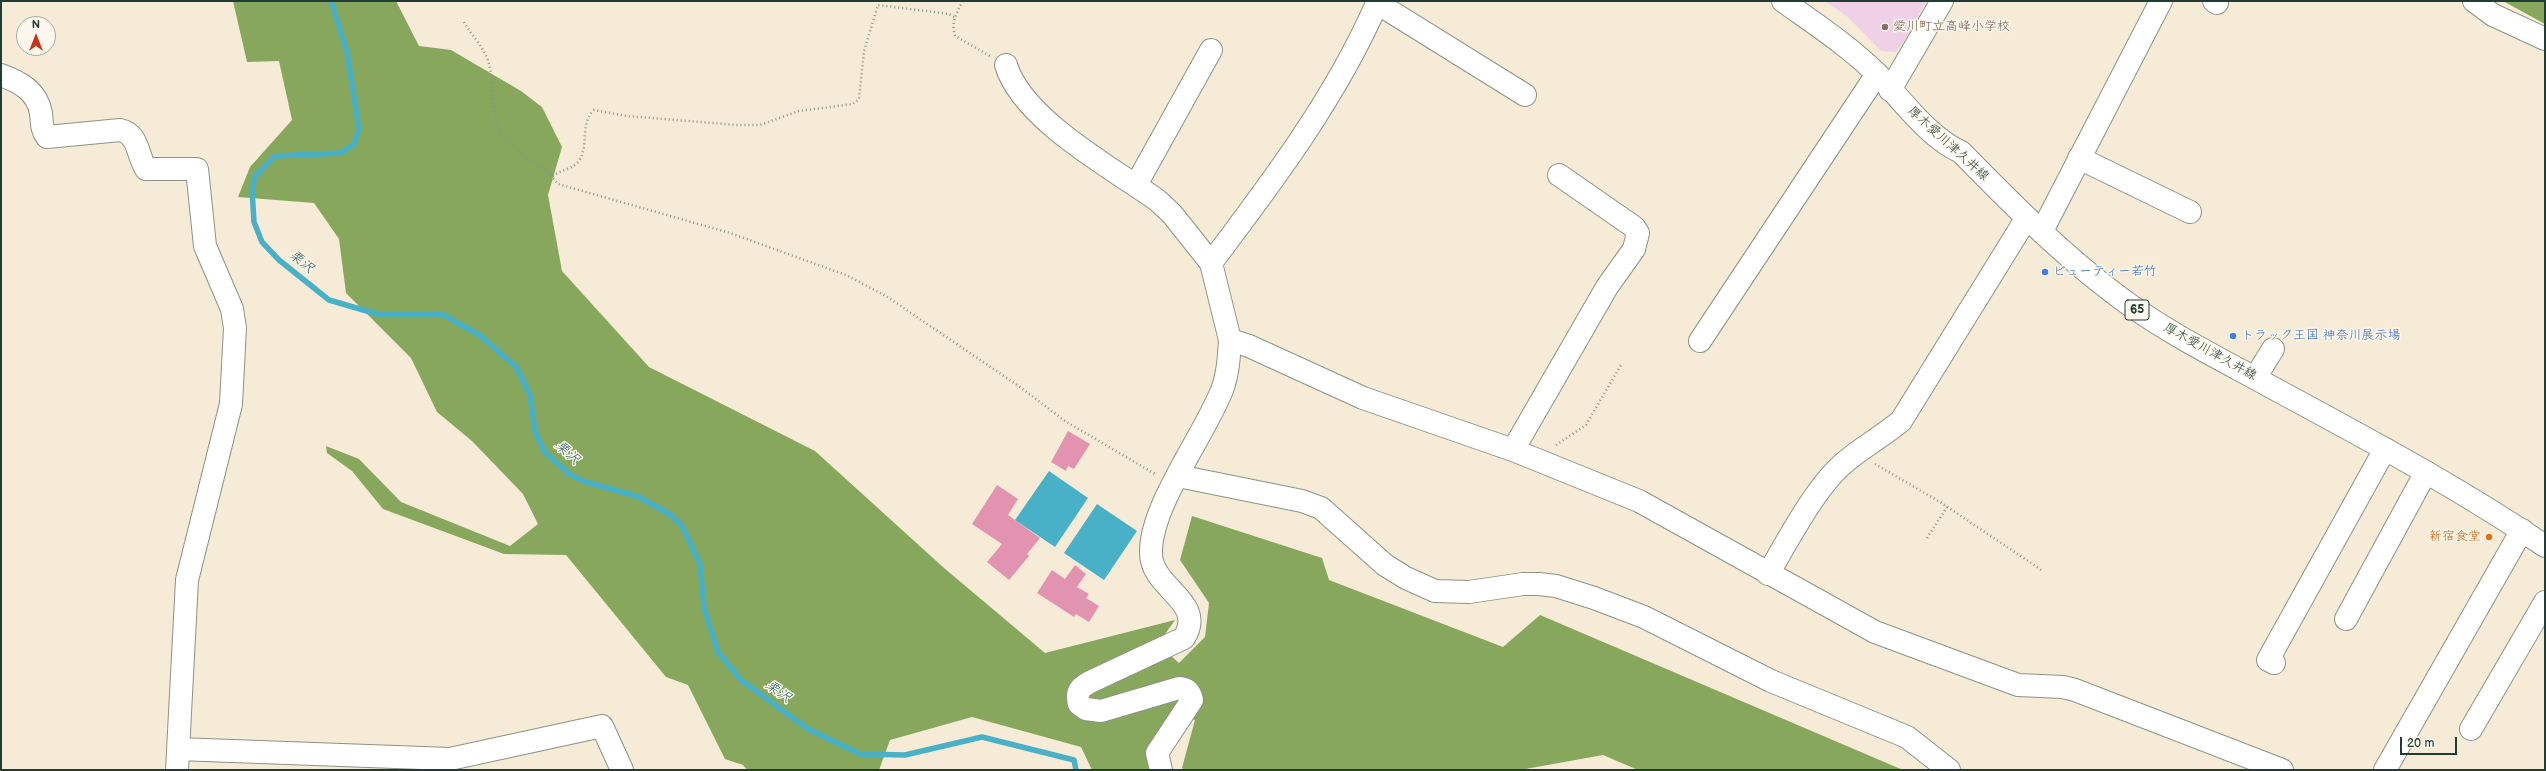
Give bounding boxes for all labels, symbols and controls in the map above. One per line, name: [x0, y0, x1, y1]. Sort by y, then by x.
north arrow: [16, 16, 56, 56]
text: N: [32, 18, 40, 31]
place label: 愛川町立高峰小学校: [1893, 19, 2010, 35]
marker: 愛川町立高峰小学校: [1880, 22, 1890, 32]
street label: 厚木愛川津久井線: [1904, 103, 1992, 185]
water label: 栗沢: [285, 247, 317, 277]
place label: ビューティー若竹: [2053, 264, 2157, 280]
marker: ビューティー若竹: [2040, 267, 2050, 277]
road number: 65: [2125, 300, 2149, 320]
street label: 厚木愛川津久井線: [2161, 320, 2259, 384]
place label: トラック王国 神奈川展示場: [2241, 328, 2401, 344]
marker: トラック王国 神奈川展示場: [2228, 331, 2238, 341]
water label: 栗沢: [551, 437, 583, 469]
place label: 新宿食堂: [2429, 529, 2481, 545]
marker: 新宿食堂: [2484, 532, 2494, 542]
water label: 栗沢: [762, 677, 794, 707]
scale bar: [2402, 729, 2459, 755]
text: 20 m: [2407, 736, 2434, 751]

